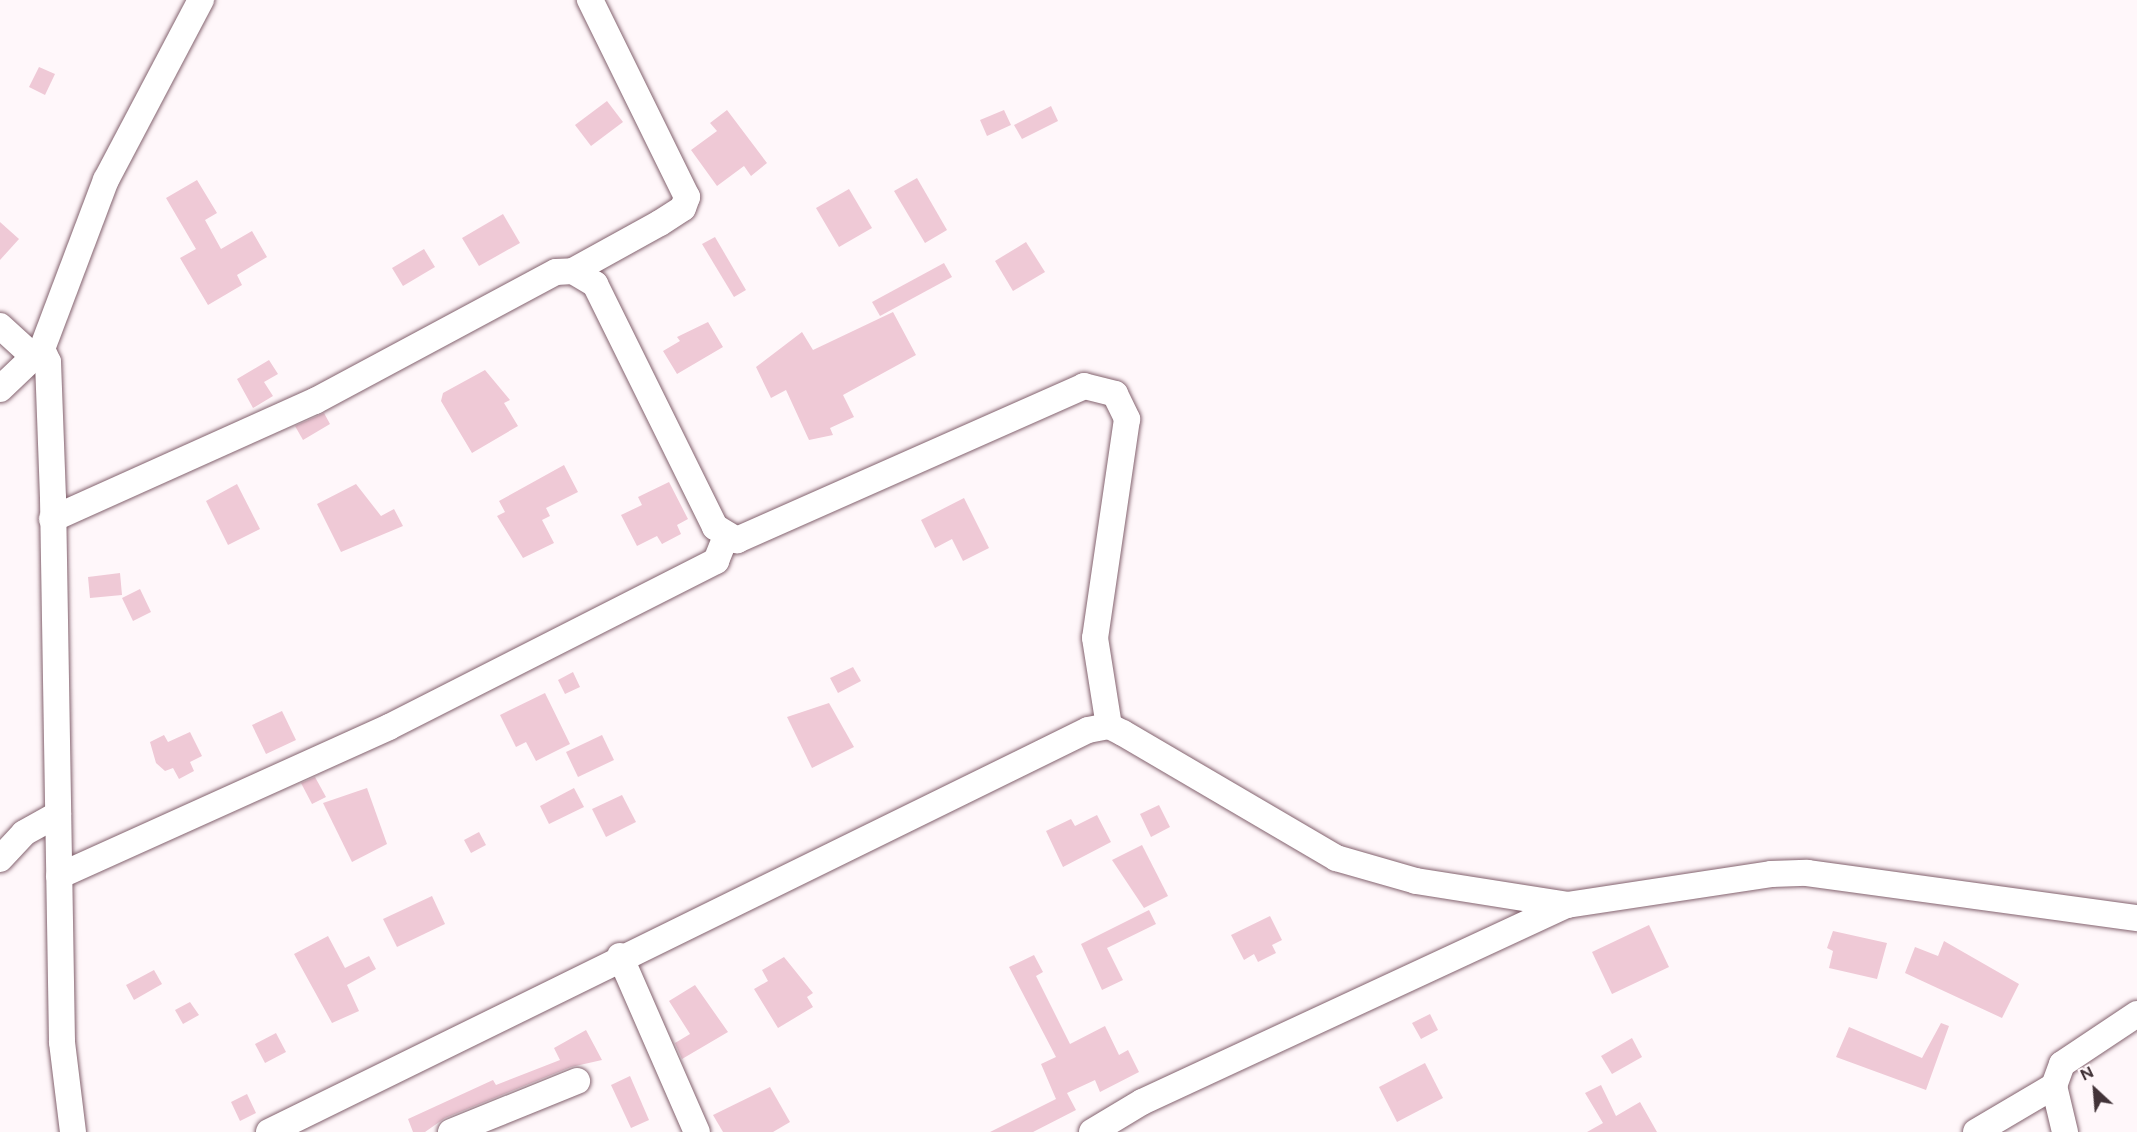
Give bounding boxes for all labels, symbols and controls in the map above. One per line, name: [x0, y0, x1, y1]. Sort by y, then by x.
north arrow: [2065, 1060, 2125, 1120]
text: N: [2077, 1062, 2097, 1085]

